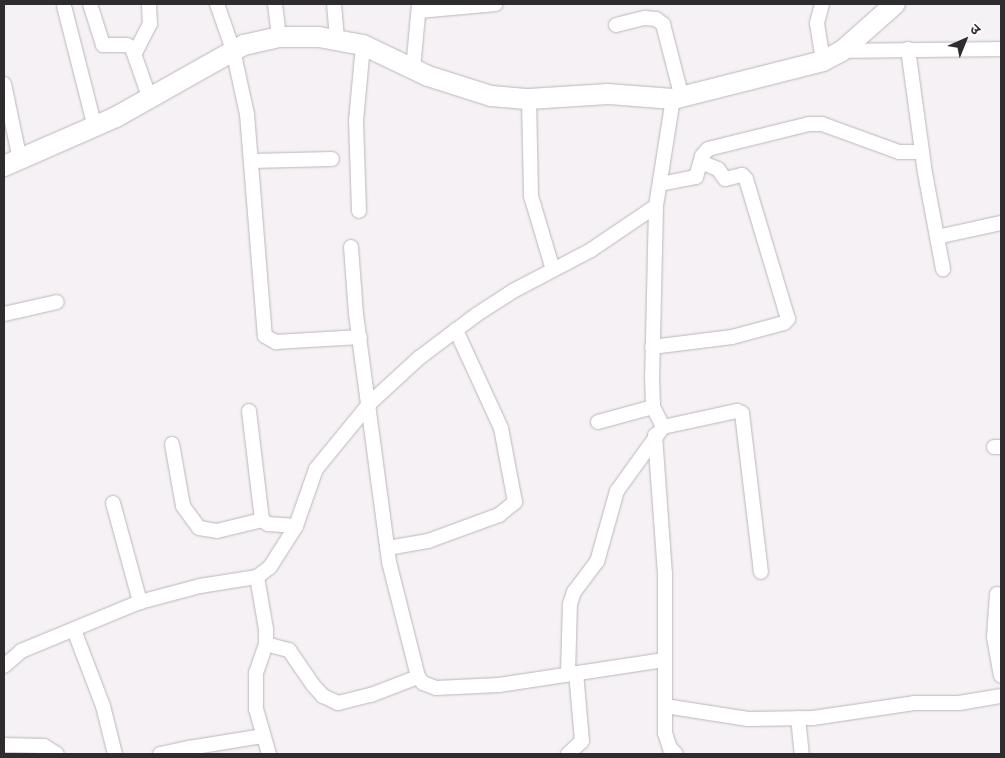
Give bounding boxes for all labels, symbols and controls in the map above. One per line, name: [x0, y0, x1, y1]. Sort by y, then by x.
north arrow: [940, 15, 990, 65]
text: उ: [966, 20, 985, 39]

